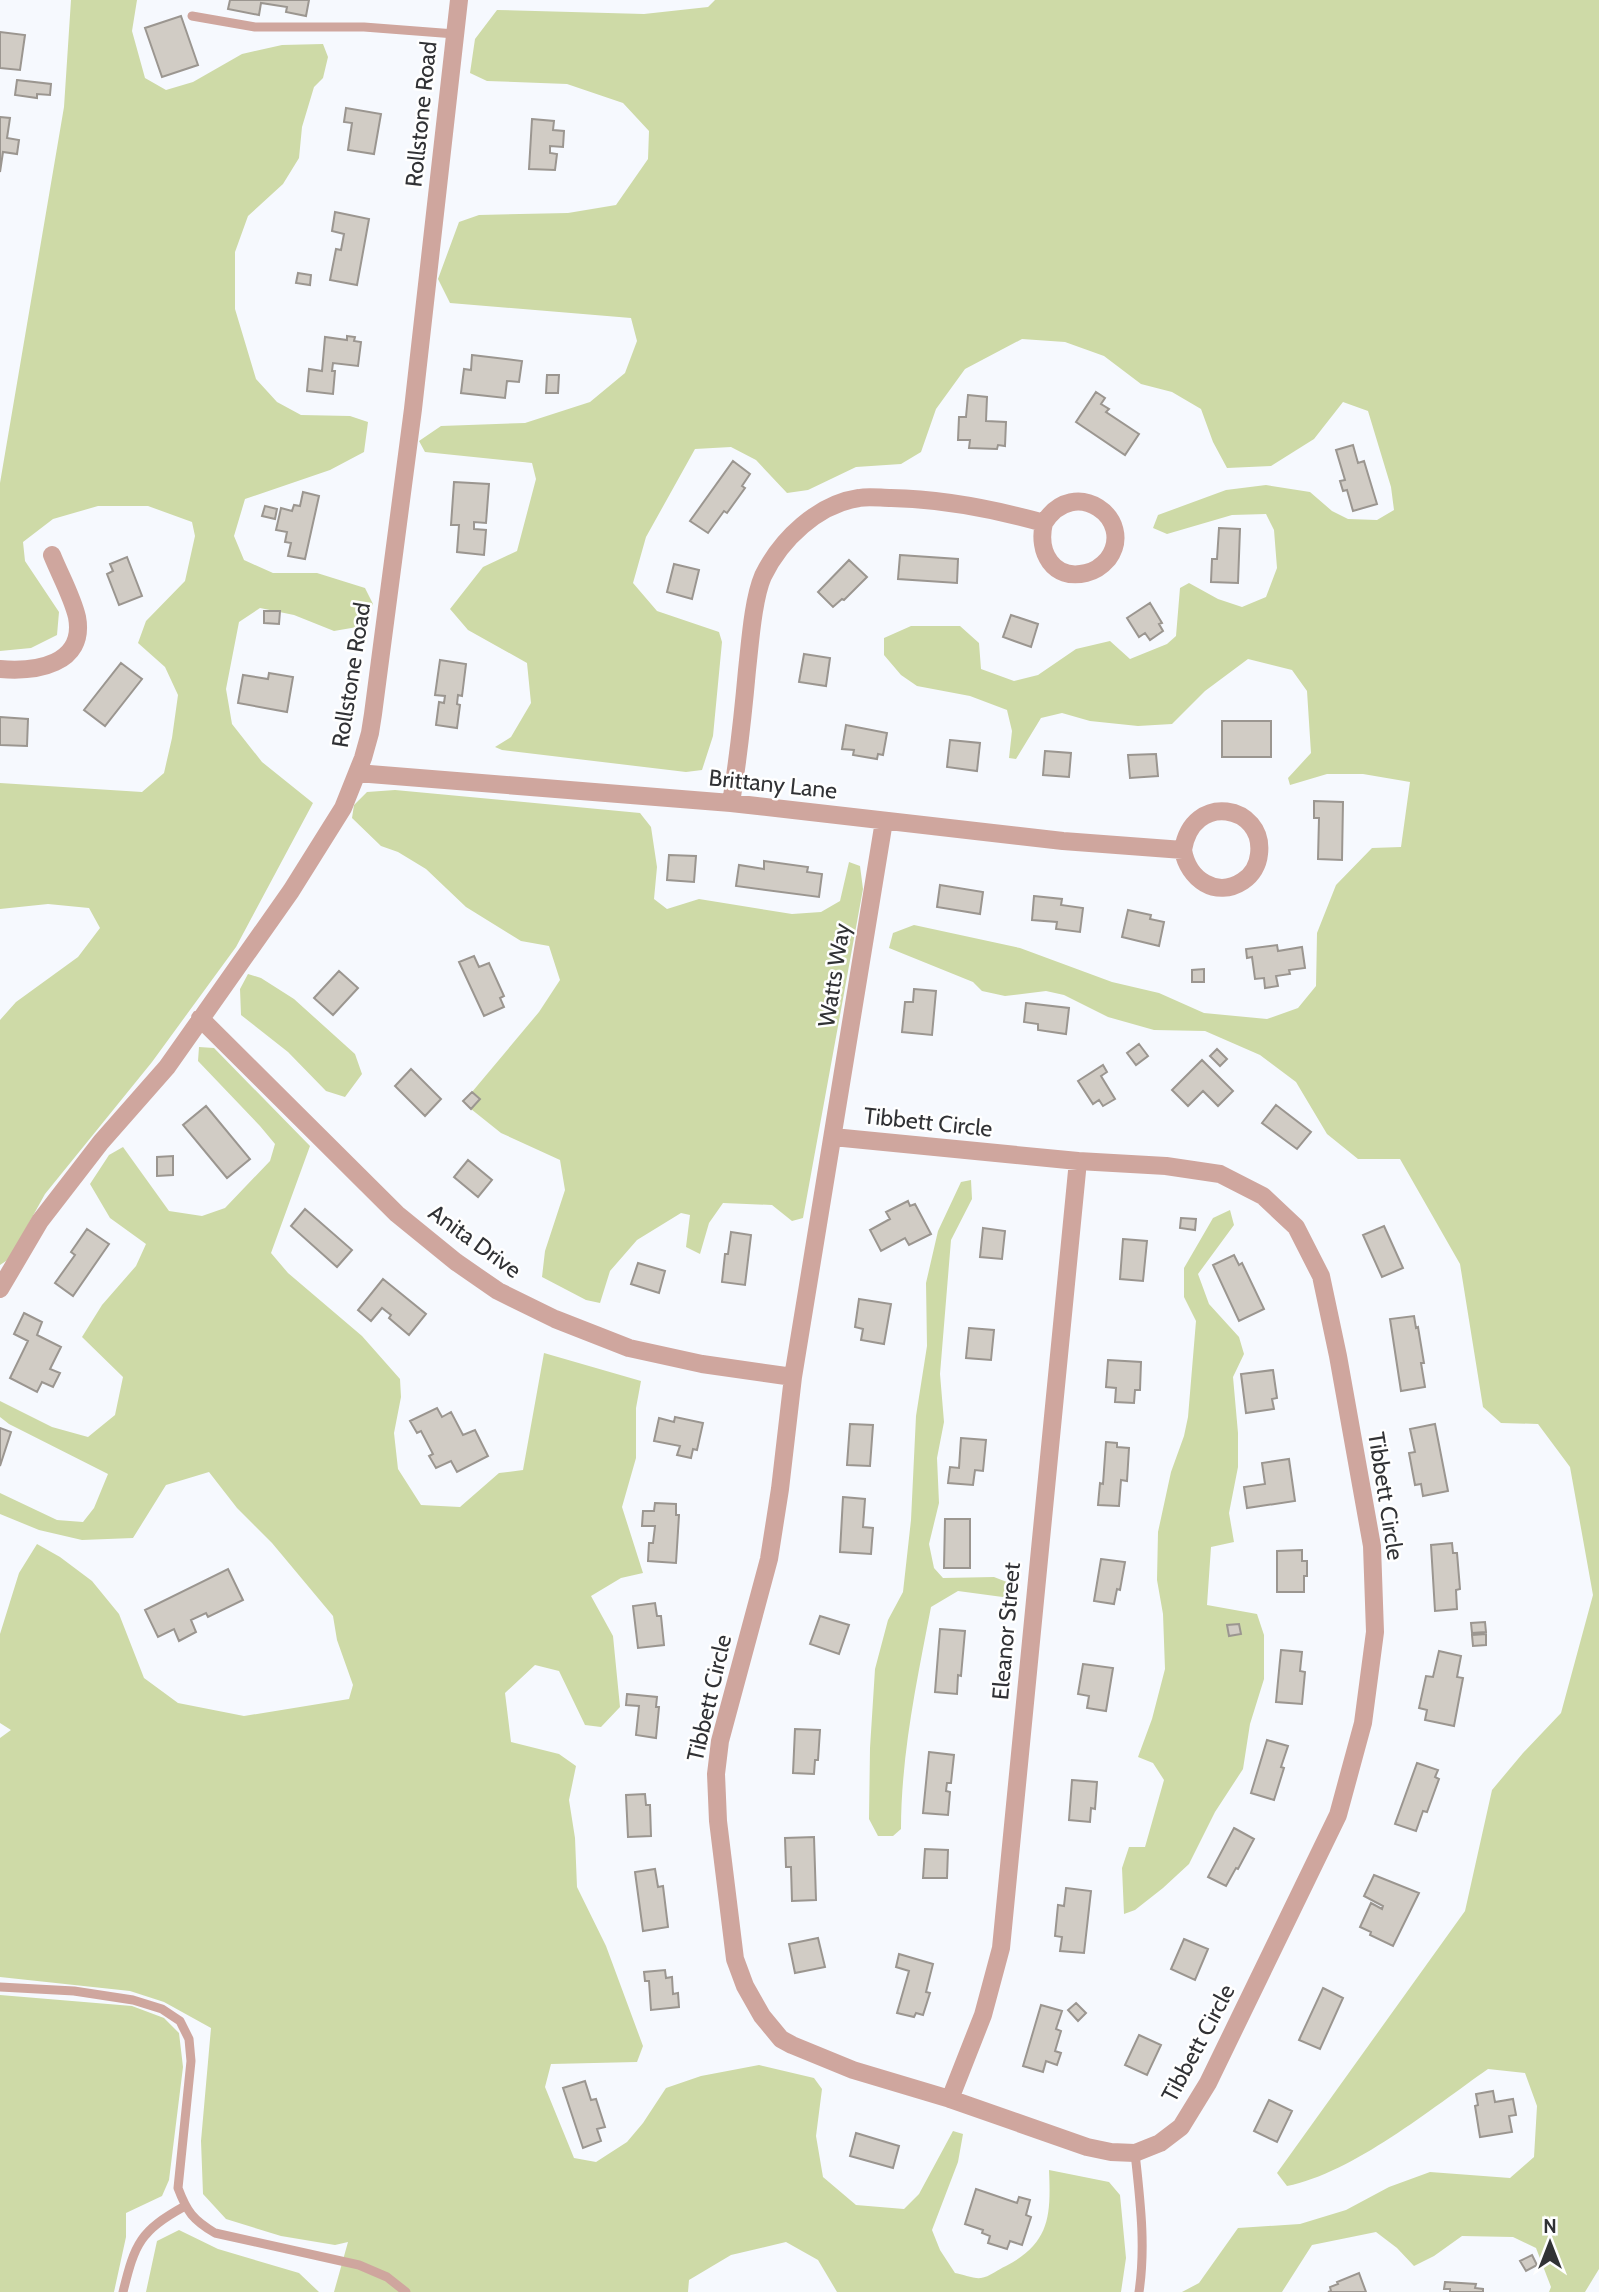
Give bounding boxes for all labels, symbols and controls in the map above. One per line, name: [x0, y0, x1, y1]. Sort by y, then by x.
street label: Rollstone Road: [399, 40, 443, 188]
street label: Rollstone Road: [326, 600, 376, 750]
street label: Brittany Lane: [707, 763, 839, 805]
street label: Watts Way: [812, 921, 856, 1029]
street label: Tibbett Circle: [862, 1101, 994, 1143]
street label: Anita Drive: [423, 1198, 527, 1284]
street label: Tibbett Circle: [1362, 1430, 1410, 1562]
street label: Eleanor Street: [986, 1561, 1026, 1701]
street label: Tibbett Circle: [681, 1632, 737, 1764]
street label: Tibbett Circle: [1155, 1979, 1241, 2107]
north arrow: [1515, 2208, 1585, 2278]
text: N: [1543, 2215, 1557, 2238]

